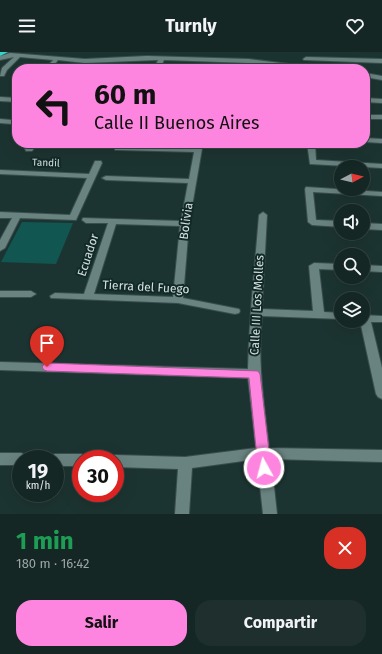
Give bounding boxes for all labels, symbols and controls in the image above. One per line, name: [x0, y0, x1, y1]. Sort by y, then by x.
icon: menu: [16, 15, 38, 37]
text: Turnly: [165, 15, 217, 37]
icon: heart: [344, 15, 366, 37]
text: 60 m: [94, 78, 156, 111]
icon: left: [28, 80, 80, 132]
text: Calle II Buenos Aires: [94, 112, 259, 134]
street label: Tandil: [32, 157, 60, 169]
north arrow: [334, 160, 370, 196]
map controls: [334, 160, 370, 328]
street label: Bolivia: [176, 202, 196, 240]
button: sound: [334, 204, 370, 240]
street label: Ecuador: [75, 232, 102, 278]
button: search: [334, 248, 370, 284]
street label: Calle III Los Molles: [247, 254, 267, 356]
street label: Tierra del Fuego: [102, 278, 190, 296]
button: layers: [334, 292, 370, 328]
pin: [30, 326, 64, 367]
icon: arrive: [36, 332, 58, 354]
position arrow: [243, 447, 285, 489]
speed limit sign: 30: [72, 450, 124, 502]
text: 19: [28, 459, 48, 483]
text: km/h: [26, 480, 50, 492]
text: 1 min: [16, 527, 74, 555]
button: close: [324, 527, 366, 569]
text: 180 m · 16:42: [16, 556, 89, 571]
button: Salir: [16, 600, 187, 646]
button: Compartir: [195, 600, 366, 646]

